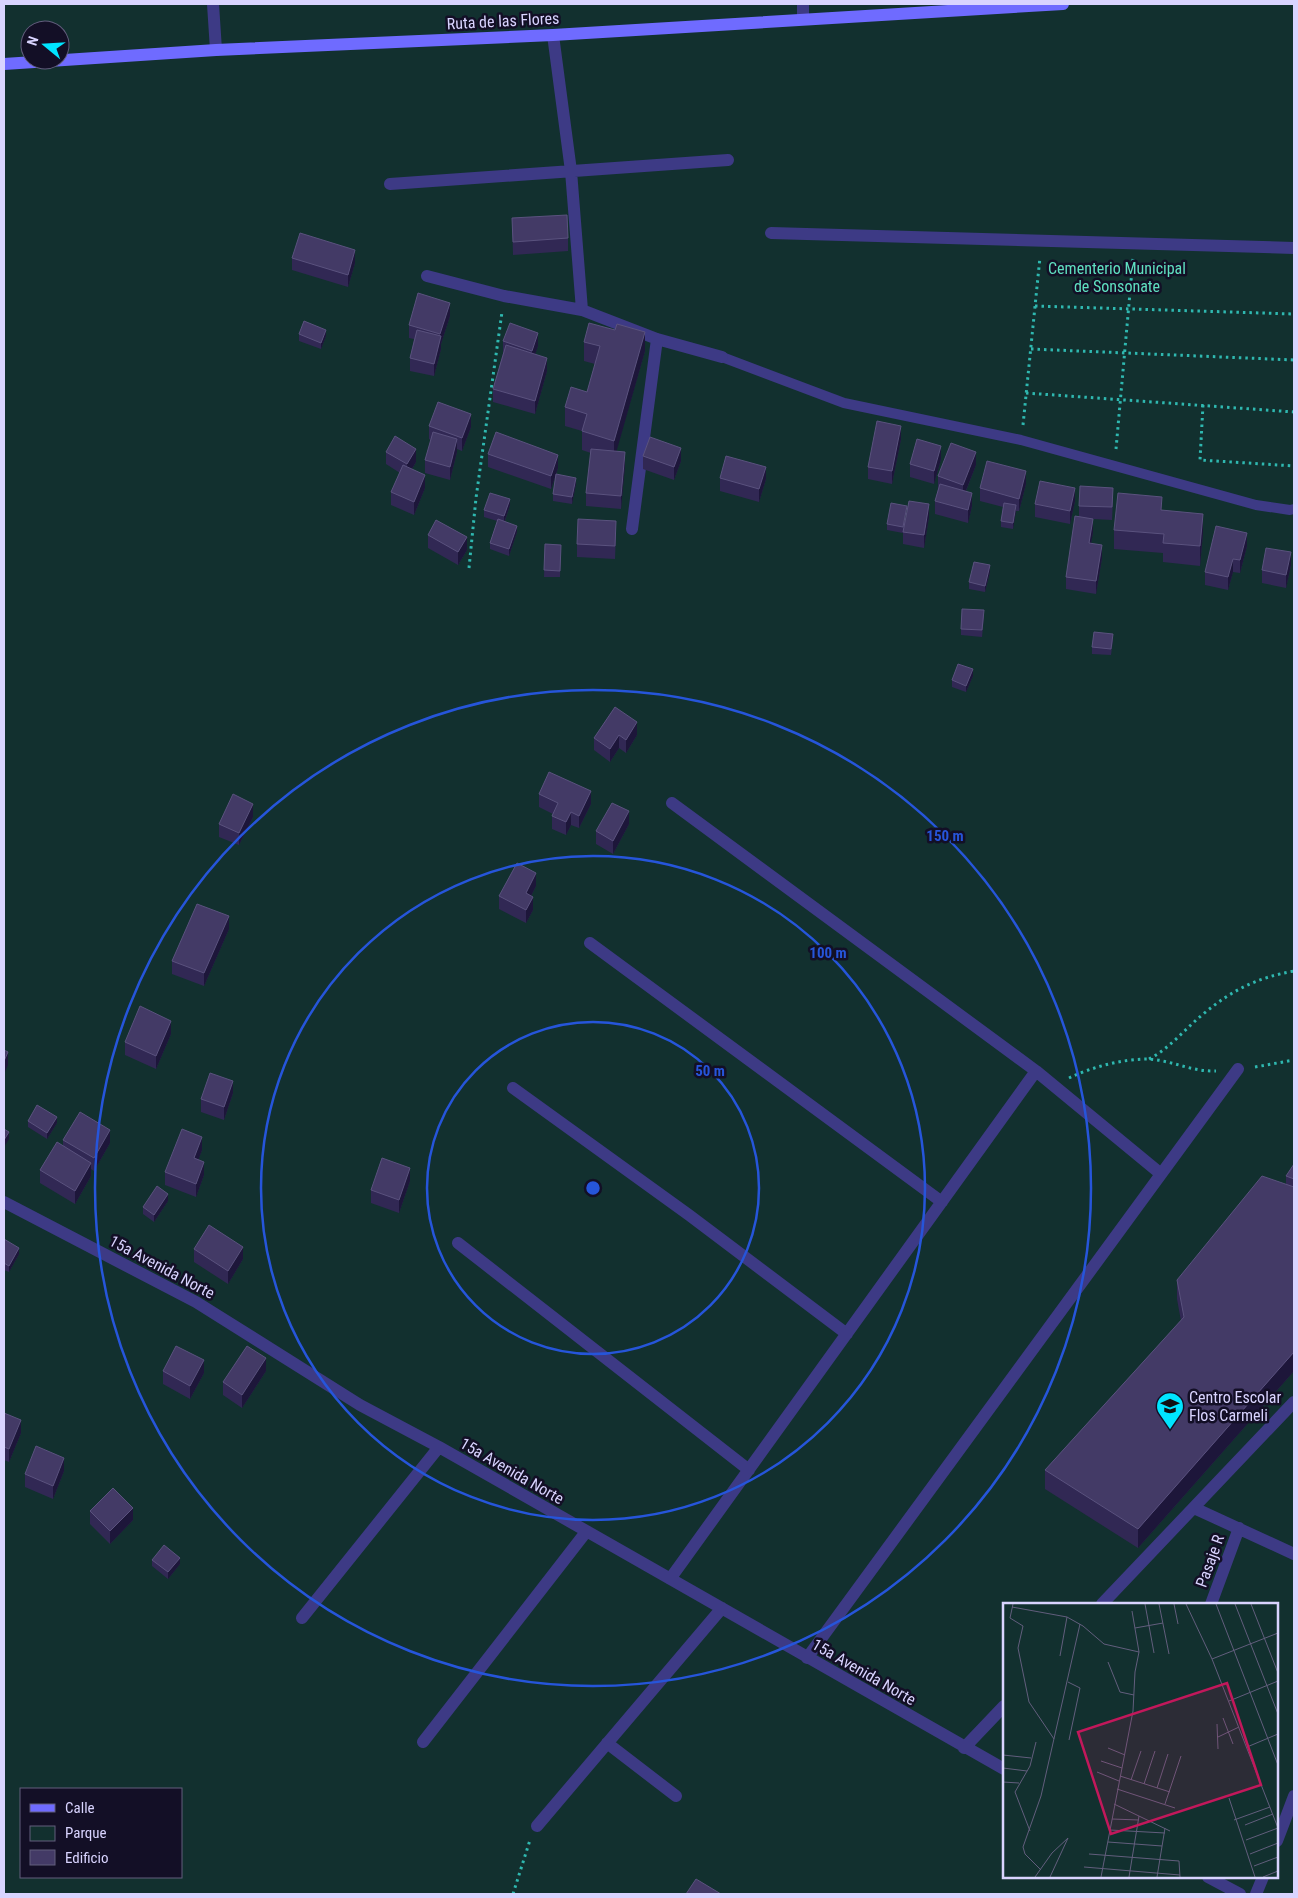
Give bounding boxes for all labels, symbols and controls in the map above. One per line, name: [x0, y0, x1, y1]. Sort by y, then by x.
street label: Ruta de las Flores: [446, 9, 560, 33]
north arrow: [20, 20, 70, 70]
text: N: [24, 34, 42, 48]
park label: Cementerio Municipal de Sonsonate: [1048, 259, 1186, 296]
text: 150 m: [926, 827, 964, 845]
text: 100 m: [809, 944, 847, 962]
text: 50 m: [695, 1062, 725, 1080]
centre of rings: [584, 1179, 602, 1197]
street label: 15a Avenida Norte: [106, 1231, 218, 1303]
place label: Centro Escolar Flos Carmeli: [1189, 1388, 1281, 1425]
school or university icon: Centro Escolar Flos Carmeli: [1155, 1391, 1185, 1430]
street label: 15a Avenida Norte: [457, 1434, 567, 1508]
street label: Pasaje R: [1192, 1532, 1228, 1590]
inset map: [1003, 1603, 1278, 1878]
street label: 15a Avenida Norte: [809, 1635, 919, 1709]
legend: [20, 1788, 182, 1878]
text: Calle: [65, 1799, 95, 1817]
text: Parque: [65, 1824, 107, 1842]
text: Edificio: [65, 1849, 108, 1867]

